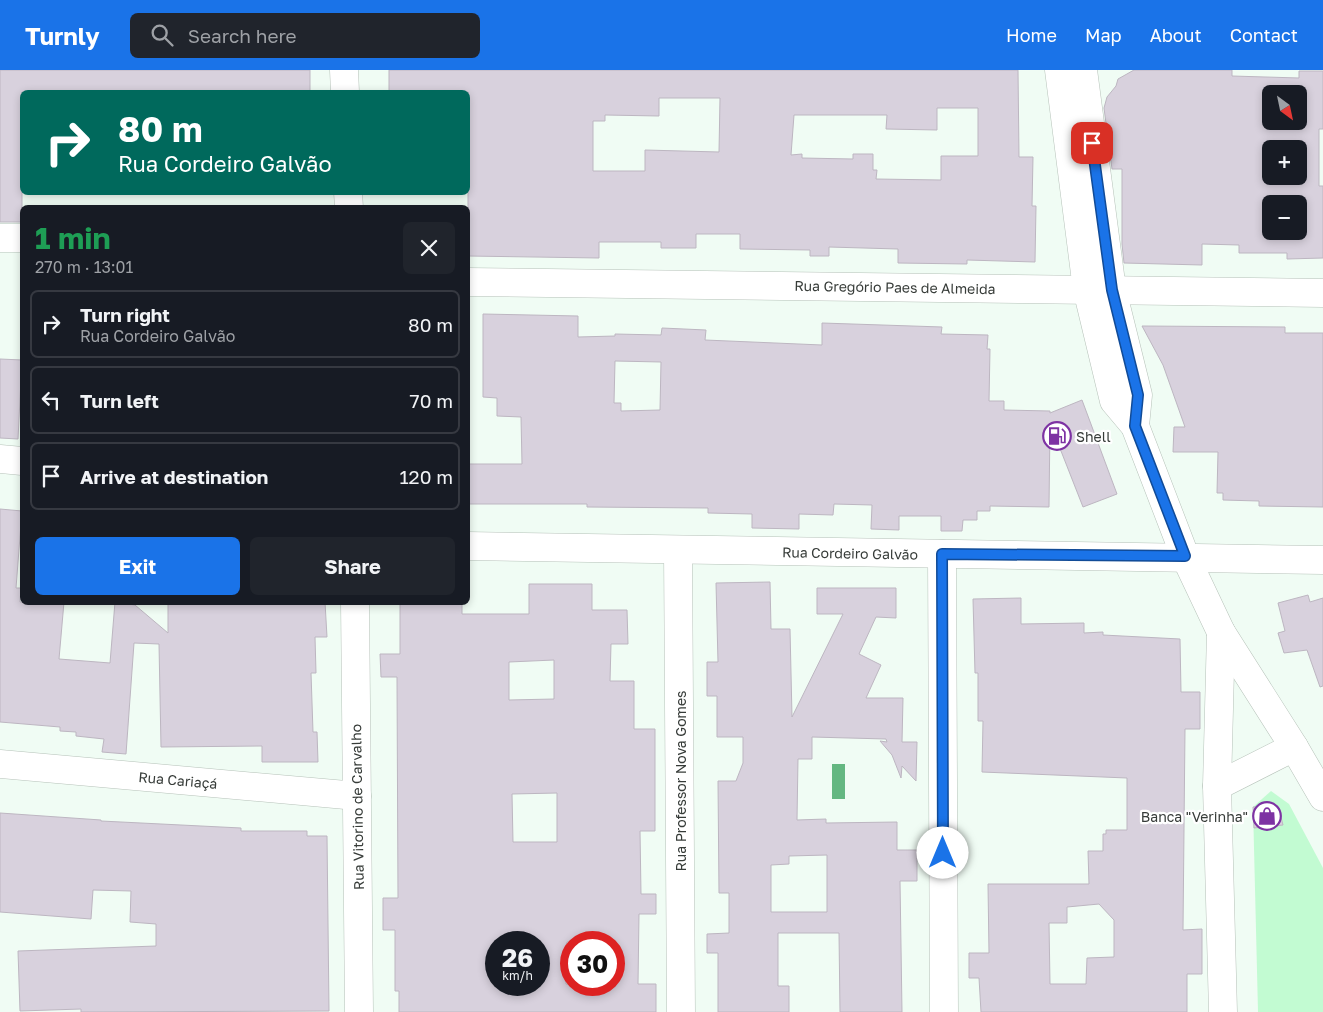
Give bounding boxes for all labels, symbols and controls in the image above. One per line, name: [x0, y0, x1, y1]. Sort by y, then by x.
search box: [130, 13, 480, 58]
text: Turnly: [25, 21, 100, 50]
icon: search: [148, 21, 176, 49]
text: Search here: [188, 24, 297, 47]
text: Home: [1006, 24, 1057, 46]
text: Map: [1085, 24, 1122, 46]
text: About: [1150, 24, 1202, 46]
text: Contact: [1230, 24, 1298, 46]
north arrow: [1262, 85, 1308, 130]
map controls: [1262, 85, 1307, 240]
text: 80 m: [118, 108, 203, 150]
icon: right: [35, 110, 100, 175]
pin: [1071, 122, 1113, 164]
icon: arrive: [1078, 129, 1106, 157]
button: +: [1262, 140, 1307, 185]
text: Rua Cordeiro Galvão: [118, 150, 332, 177]
button: −: [1262, 195, 1307, 240]
text: 1 min: [35, 220, 111, 256]
button: close: [403, 222, 455, 274]
text: 270 m · 13:01: [35, 257, 133, 277]
street label: Rua Gregório Paes de Almeida: [794, 277, 996, 297]
text: Turn right: [80, 303, 170, 326]
icon: right: [37, 310, 65, 338]
text: 80 m: [408, 313, 453, 336]
text: Rua Cordeiro Galvão: [80, 326, 235, 346]
icon: left: [37, 386, 65, 414]
text: Turn left: [80, 389, 159, 412]
text: 70 m: [410, 389, 453, 412]
fuel station icon: Shell: [1042, 421, 1072, 451]
place label: Shell: [1076, 428, 1111, 445]
icon: arrive: [37, 462, 65, 490]
text: Arrive at destination: [80, 465, 268, 488]
text: 120 m: [399, 465, 453, 488]
button: Exit: [35, 537, 240, 595]
button: Share: [250, 537, 455, 595]
street label: Rua Cordeiro Galvão: [782, 543, 918, 563]
street label: Rua Professor Nova Gomes: [672, 691, 689, 871]
street label: Rua Vitorino de Carvalho: [347, 724, 367, 890]
street label: Rua Cariaçá: [138, 768, 218, 792]
shop icon: Banca "Verinha": [1252, 801, 1282, 831]
place label: Banca "Verinha": [1141, 808, 1248, 825]
position arrow: [916, 826, 968, 878]
speed limit sign: 30: [560, 931, 625, 996]
text: 26: [502, 942, 533, 973]
text: km/h: [502, 968, 533, 983]

